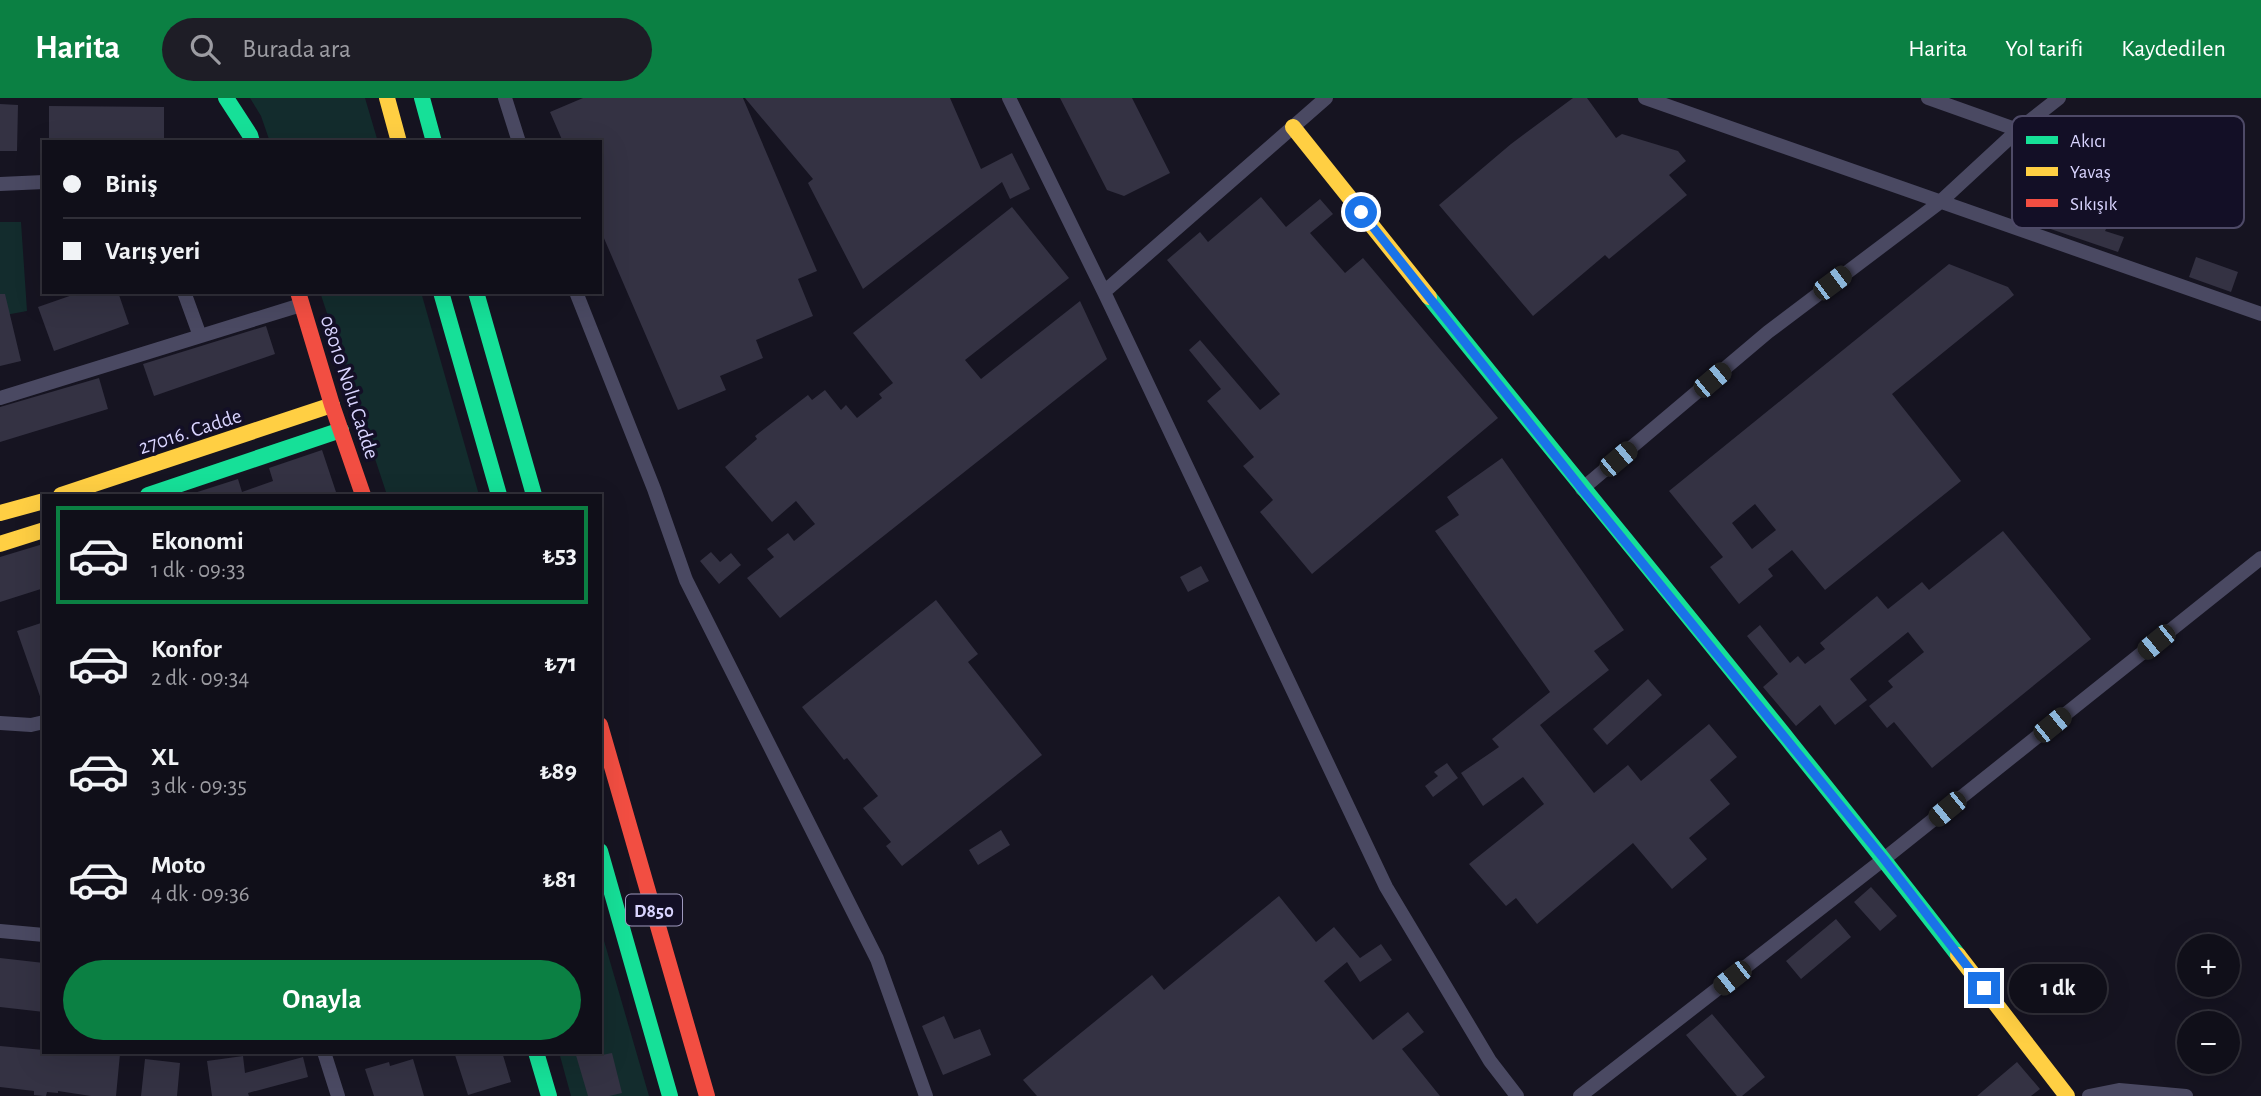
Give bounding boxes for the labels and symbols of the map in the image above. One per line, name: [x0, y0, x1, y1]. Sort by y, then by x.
legend: [2012, 116, 2244, 228]
text: Akıcı: [2070, 132, 2106, 151]
text: Yavaş: [2070, 163, 2111, 182]
text: Sıkışık: [2070, 195, 2117, 214]
route start: [1345, 196, 1377, 228]
car: [1809, 262, 1856, 304]
street label: 08010 Nolu Cadde: [316, 313, 383, 462]
car: [1690, 358, 1735, 402]
street label: 27016. Cadde: [136, 405, 244, 458]
car: [1596, 437, 1641, 481]
car: [2134, 621, 2179, 663]
car: [2030, 704, 2075, 746]
car: [1925, 788, 1970, 830]
road number: D850: [626, 894, 682, 926]
car: [1709, 957, 1756, 999]
callout: 1 dk: [2008, 964, 2106, 1012]
route end: [1968, 972, 2000, 1004]

